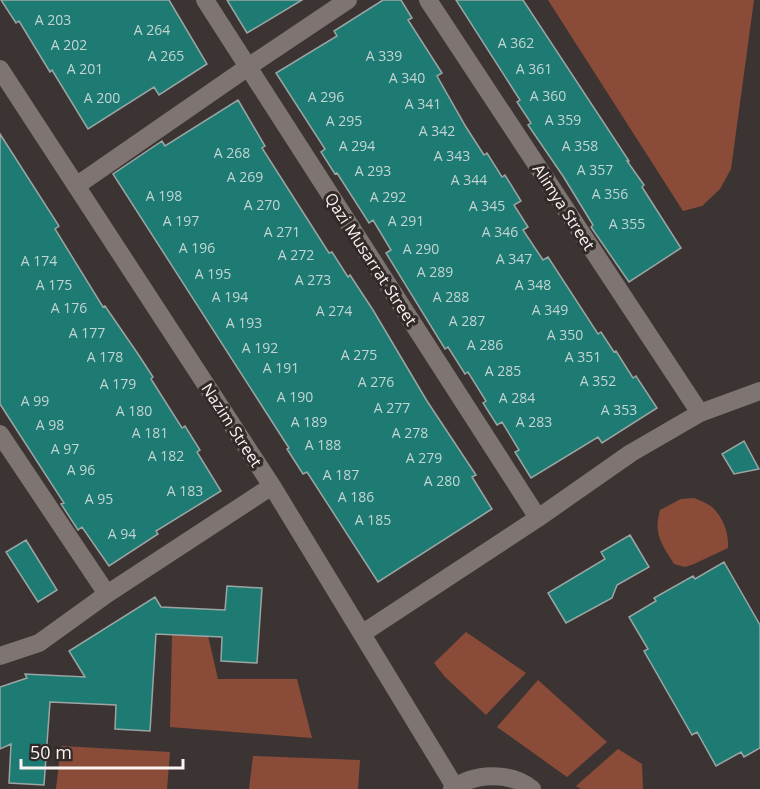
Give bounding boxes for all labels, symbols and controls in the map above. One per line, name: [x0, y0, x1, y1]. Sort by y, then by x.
house number: A 203: [35, 10, 71, 29]
house number: A 264: [134, 20, 170, 39]
house number: A 362: [498, 33, 534, 52]
house number: A 202: [51, 35, 87, 54]
house number: A 265: [148, 46, 184, 65]
house number: A 339: [366, 46, 402, 65]
house number: A 201: [67, 59, 103, 78]
house number: A 361: [516, 59, 552, 78]
house number: A 340: [389, 68, 425, 87]
house number: A 360: [530, 86, 566, 105]
house number: A 296: [308, 87, 344, 106]
house number: A 200: [84, 88, 120, 107]
house number: A 341: [405, 94, 441, 113]
house number: A 359: [545, 110, 581, 129]
house number: A 295: [326, 111, 362, 130]
house number: A 342: [419, 121, 455, 140]
house number: A 294: [339, 136, 375, 155]
house number: A 358: [562, 136, 598, 155]
house number: A 268: [214, 143, 250, 162]
house number: A 343: [434, 146, 470, 165]
street label: Alimya Street: [528, 160, 600, 255]
house number: A 357: [577, 160, 613, 179]
house number: A 293: [355, 161, 391, 180]
house number: A 269: [227, 167, 263, 186]
house number: A 344: [451, 170, 487, 189]
house number: A 356: [592, 184, 628, 203]
house number: A 198: [146, 186, 182, 205]
house number: A 292: [370, 187, 406, 206]
street label: Qazi Musarrat Street: [320, 188, 422, 330]
house number: A 270: [244, 195, 280, 214]
house number: A 345: [469, 196, 505, 215]
house number: A 197: [163, 211, 199, 230]
house number: A 291: [388, 211, 424, 230]
house number: A 355: [609, 214, 645, 233]
house number: A 271: [264, 222, 300, 241]
house number: A 346: [482, 222, 518, 241]
house number: A 196: [179, 238, 215, 257]
house number: A 290: [403, 239, 439, 258]
house number: A 272: [278, 245, 314, 264]
house number: A 347: [496, 249, 532, 268]
house number: A 174: [21, 251, 57, 270]
house number: A 289: [417, 262, 453, 281]
house number: A 195: [195, 264, 231, 283]
house number: A 273: [295, 270, 331, 289]
house number: A 175: [36, 275, 72, 294]
house number: A 348: [515, 275, 551, 294]
house number: A 194: [212, 287, 248, 306]
house number: A 288: [433, 287, 469, 306]
house number: A 176: [51, 298, 87, 317]
house number: A 349: [532, 300, 568, 319]
house number: A 274: [316, 301, 352, 320]
house number: A 287: [449, 311, 485, 330]
house number: A 193: [226, 313, 262, 332]
house number: A 177: [69, 323, 105, 342]
house number: A 350: [547, 325, 583, 344]
house number: A 286: [467, 335, 503, 354]
house number: A 192: [242, 338, 278, 357]
house number: A 275: [341, 345, 377, 364]
house number: A 178: [87, 347, 123, 366]
house number: A 351: [565, 347, 601, 366]
house number: A 191: [263, 358, 299, 377]
house number: A 285: [485, 361, 521, 380]
house number: A 352: [580, 371, 616, 390]
house number: A 276: [358, 372, 394, 391]
house number: A 179: [100, 374, 136, 393]
street label: Nazim Street: [197, 379, 268, 472]
house number: A 190: [277, 387, 313, 406]
house number: A 284: [499, 388, 535, 407]
house number: A 99: [21, 391, 49, 410]
house number: A 277: [374, 398, 410, 417]
house number: A 353: [601, 400, 637, 419]
house number: A 180: [116, 401, 152, 420]
house number: A 189: [291, 412, 327, 431]
house number: A 283: [516, 412, 552, 431]
house number: A 98: [36, 415, 64, 434]
house number: A 181: [132, 423, 168, 442]
house number: A 278: [392, 423, 428, 442]
house number: A 188: [305, 435, 341, 454]
house number: A 97: [51, 439, 79, 458]
house number: A 182: [148, 446, 184, 465]
house number: A 279: [406, 448, 442, 467]
house number: A 96: [67, 460, 95, 479]
house number: A 187: [323, 465, 359, 484]
house number: A 280: [424, 471, 460, 490]
house number: A 183: [167, 481, 203, 500]
house number: A 186: [338, 487, 374, 506]
house number: A 95: [85, 489, 113, 508]
house number: A 185: [355, 510, 391, 529]
house number: A 94: [108, 524, 136, 543]
scale bar: [21, 732, 183, 770]
text: 50 m: [30, 740, 72, 764]

